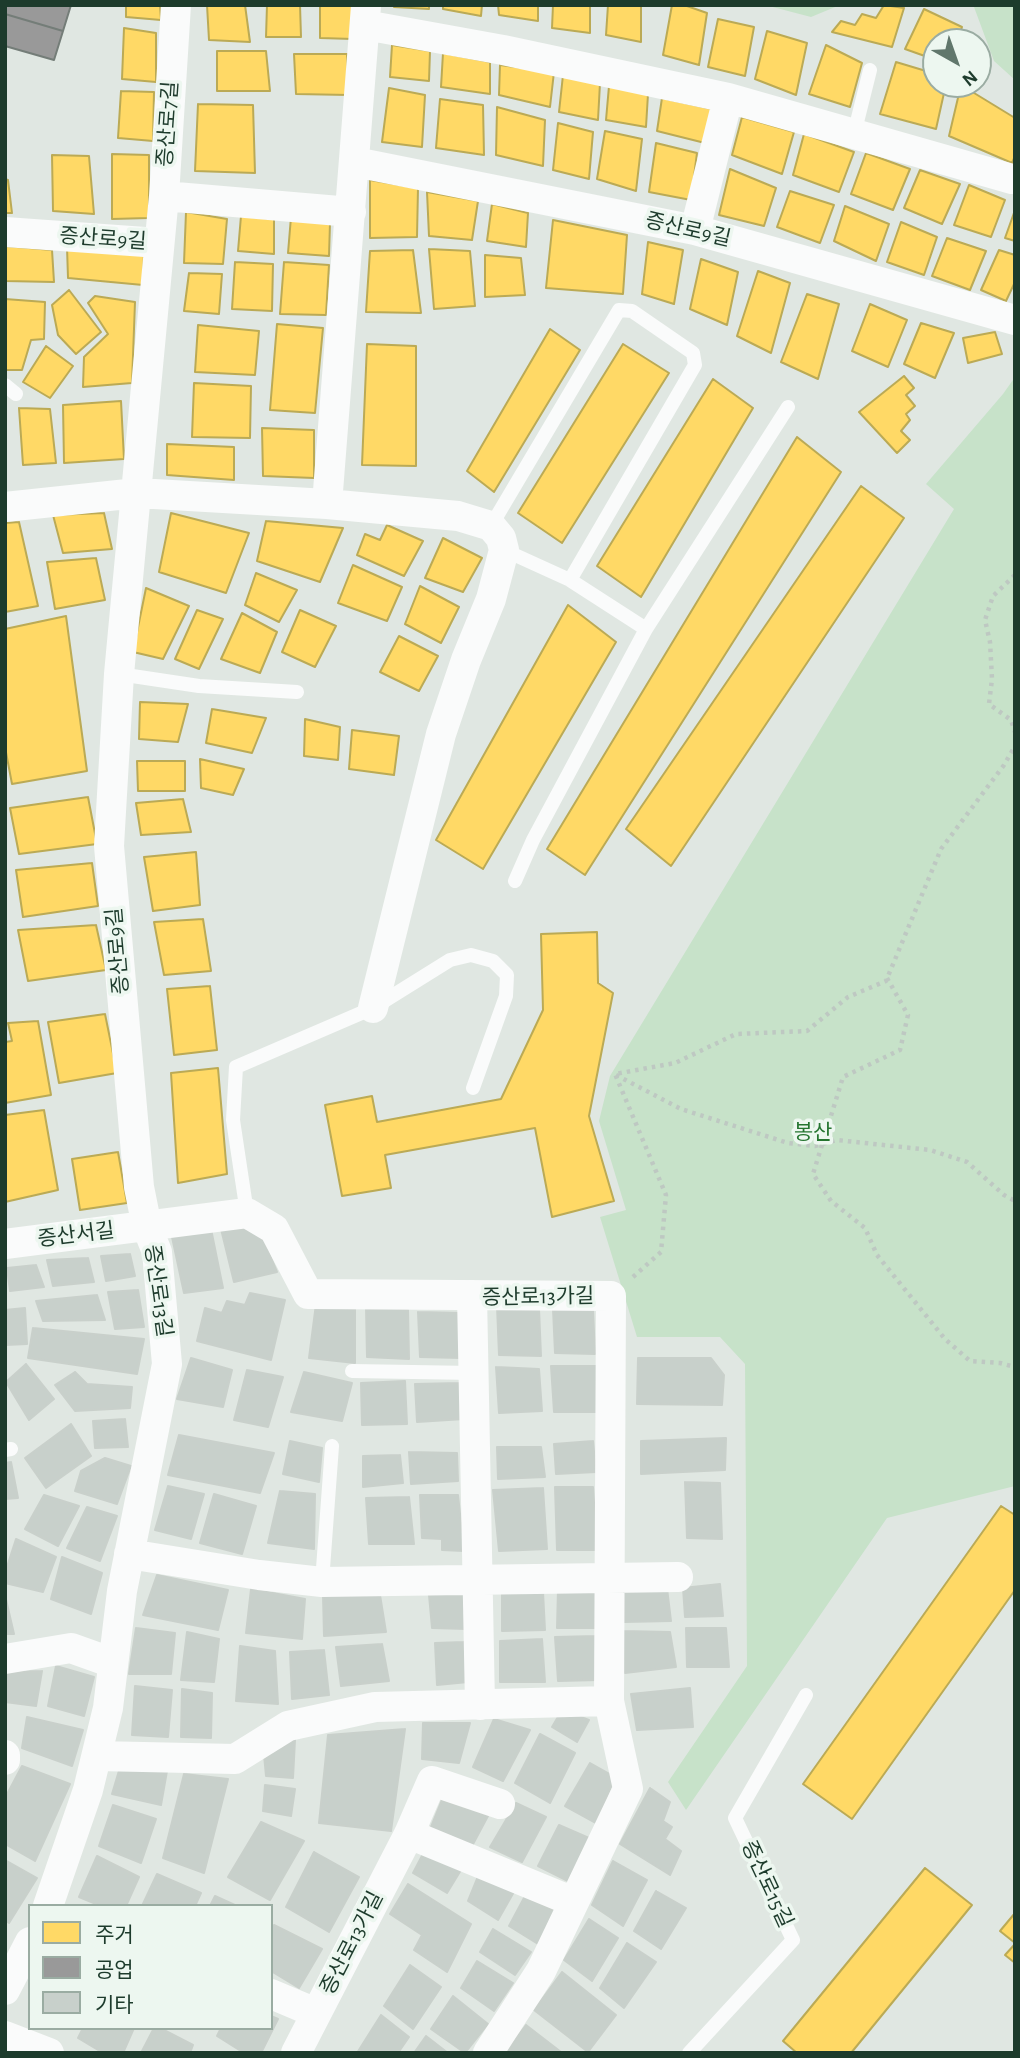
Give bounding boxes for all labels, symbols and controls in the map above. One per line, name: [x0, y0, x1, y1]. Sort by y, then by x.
north arrow: [922, 28, 992, 98]
text: N: [958, 66, 981, 89]
street label: 증산로7길: [152, 80, 184, 168]
street label: 증산로9길: [643, 208, 733, 252]
street label: 증산로9길: [59, 223, 147, 255]
street label: 증산로9길: [102, 906, 134, 996]
park label: 봉산: [794, 1120, 832, 1146]
street label: 증산서길: [36, 1218, 116, 1252]
street label: 증산로13길: [139, 1243, 177, 1339]
street label: 증산로13가길: [482, 1283, 594, 1311]
street label: 증산로15길: [736, 1836, 798, 1932]
street label: 증산로13가길: [315, 1887, 389, 1999]
legend: [28, 1904, 273, 2030]
text: 주거: [95, 1925, 134, 1946]
text: 공업: [95, 1960, 134, 1981]
text: 기타: [95, 1995, 134, 2016]

